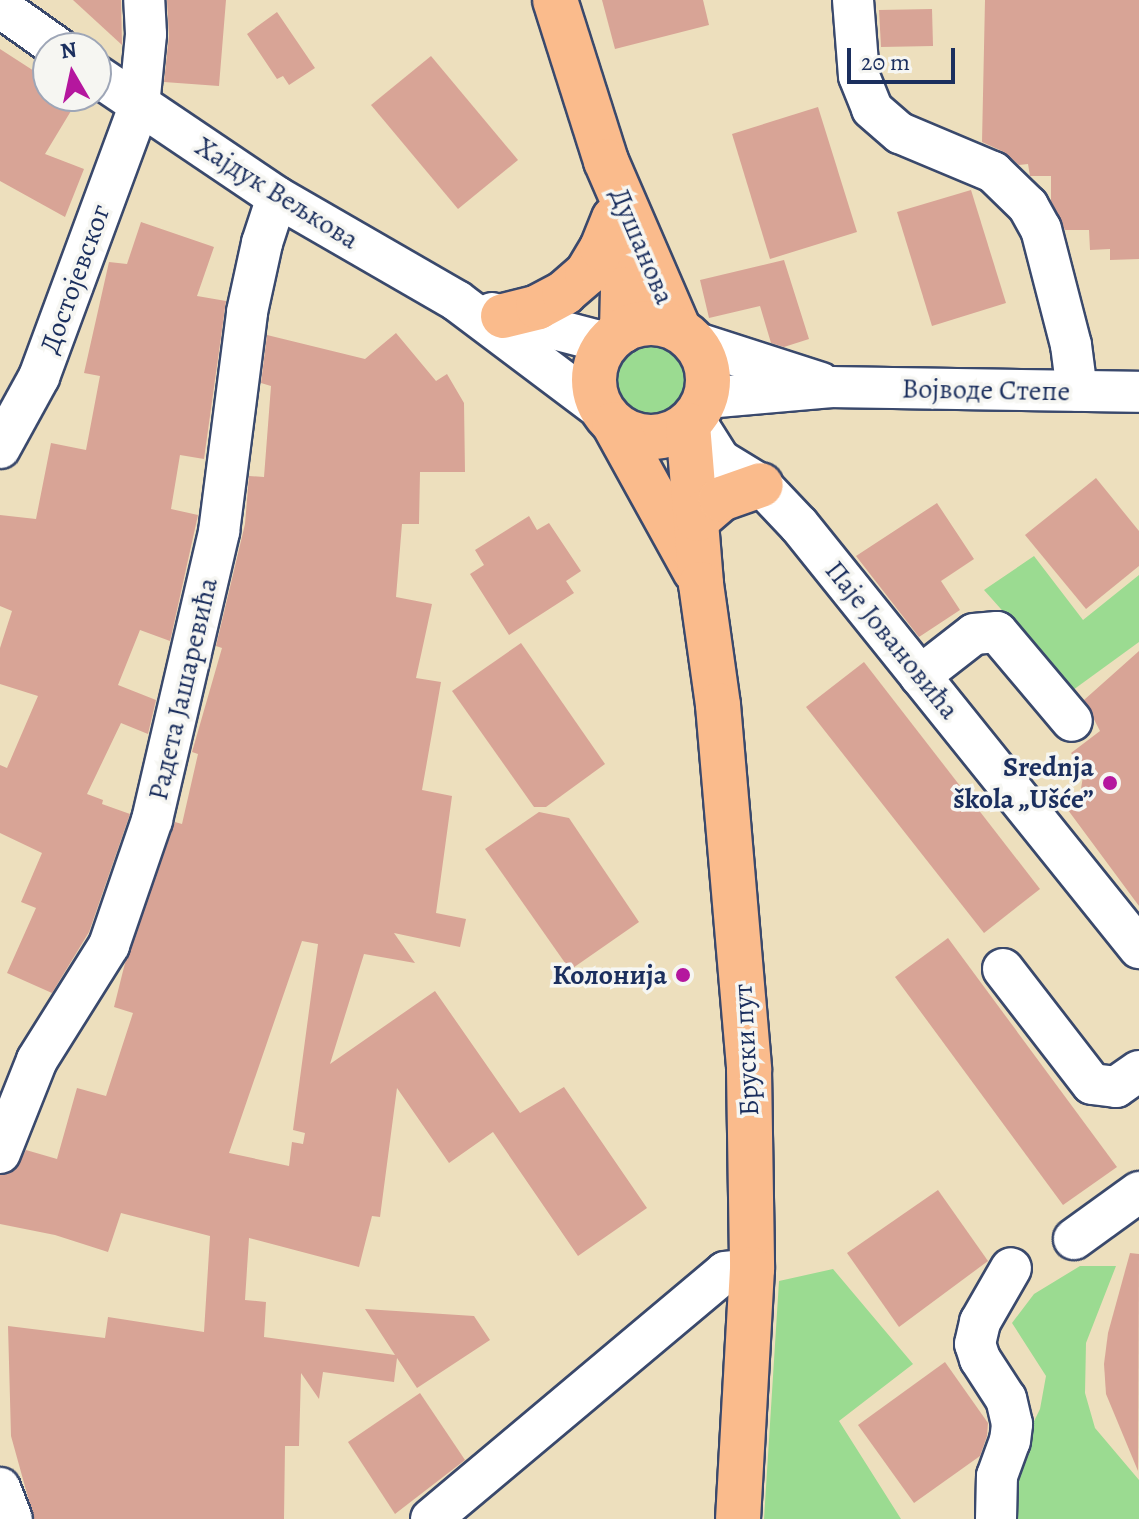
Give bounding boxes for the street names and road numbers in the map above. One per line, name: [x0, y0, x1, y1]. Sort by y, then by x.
street label: Хајдук Вељкова: [189, 129, 365, 257]
street label: Душанова: [602, 183, 682, 309]
street label: Достојевског: [33, 200, 117, 358]
street label: Војводе Степе: [901, 372, 1071, 408]
street label: Паје Јовановића: [818, 554, 966, 726]
street label: Радета Јашаревића: [141, 574, 225, 804]
street label: Бруски пут: [726, 983, 766, 1117]

